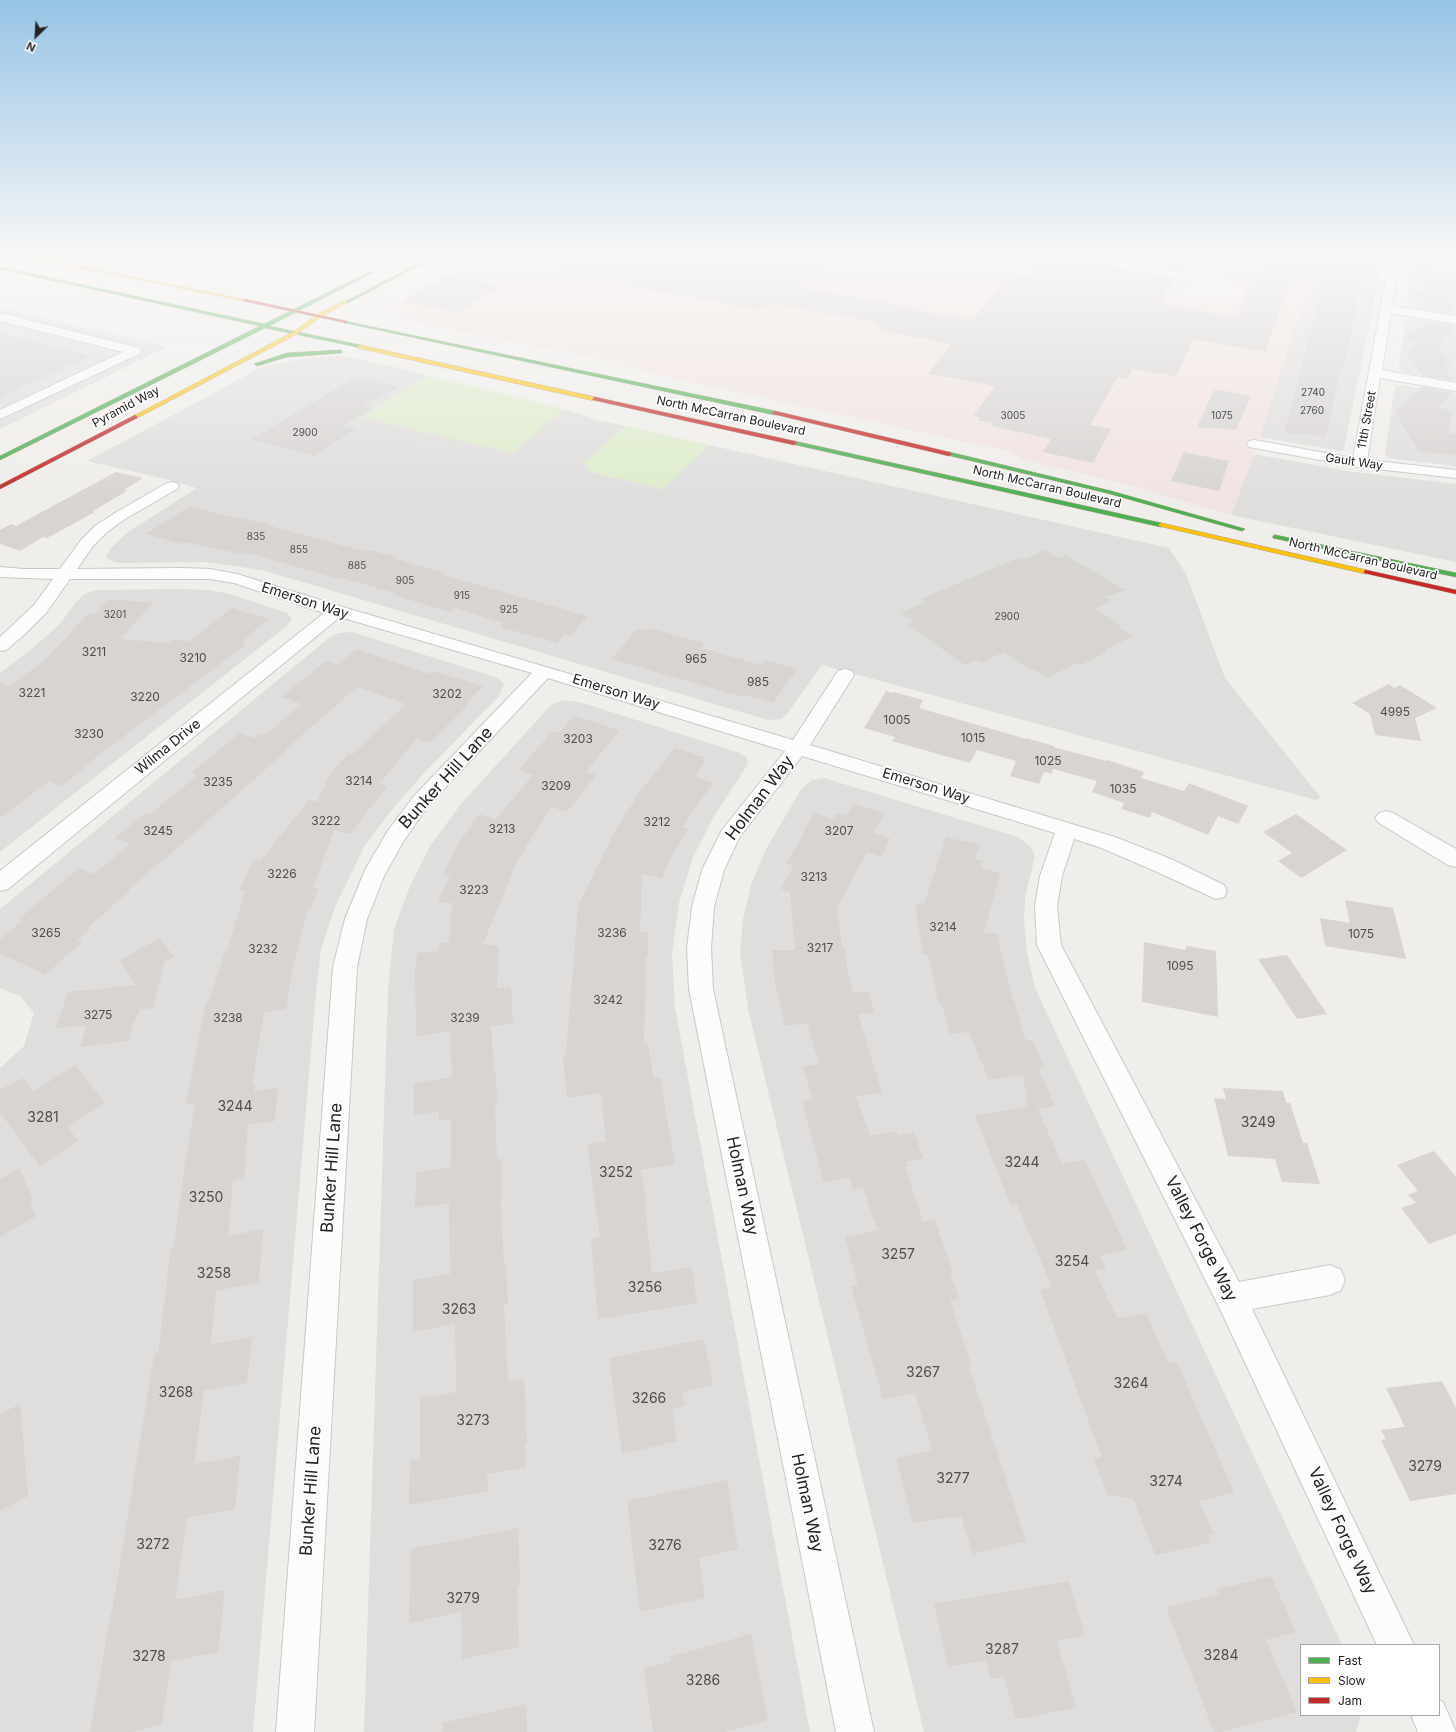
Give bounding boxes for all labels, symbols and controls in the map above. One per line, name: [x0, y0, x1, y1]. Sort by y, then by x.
north arrow: [16, 16, 56, 56]
text: N: [24, 39, 38, 55]
street label: Pyramid Way: [90, 383, 162, 431]
house number: 2740: [1301, 387, 1325, 399]
street label: 11th Street: [1355, 390, 1379, 450]
street label: North McCarran Boulevard: [655, 393, 807, 439]
house number: 2760: [1300, 405, 1324, 417]
house number: 3005: [1001, 410, 1025, 422]
house number: 1075: [1211, 410, 1233, 422]
house number: 2900: [293, 427, 317, 439]
street label: Gault Way: [1324, 451, 1384, 473]
street label: North McCarran Boulevard: [971, 463, 1123, 511]
house number: 835: [247, 531, 265, 543]
street label: North McCarran Boulevard: [1287, 535, 1439, 583]
house number: 855: [290, 544, 308, 556]
house number: 885: [348, 560, 366, 572]
house number: 905: [396, 575, 414, 587]
street label: Emerson Way: [259, 579, 351, 623]
house number: 915: [454, 590, 470, 602]
house number: 925: [500, 604, 518, 616]
house number: 3201: [104, 609, 126, 621]
house number: 2900: [995, 611, 1019, 623]
house number: 3211: [82, 645, 106, 659]
house number: 3210: [179, 651, 207, 665]
house number: 965: [685, 652, 707, 666]
street label: Emerson Way: [570, 671, 662, 713]
house number: 985: [747, 675, 769, 689]
house number: 3221: [19, 686, 45, 700]
house number: 3202: [432, 687, 462, 701]
house number: 3220: [130, 690, 160, 704]
house number: 4995: [1380, 705, 1410, 719]
house number: 1005: [883, 713, 911, 727]
street label: Wilma Drive: [132, 715, 204, 779]
street label: Bunker Hill Lane: [395, 723, 497, 833]
house number: 3230: [74, 727, 104, 741]
house number: 1015: [961, 731, 985, 745]
house number: 3203: [563, 732, 593, 746]
street label: Holman Way: [721, 752, 799, 844]
house number: 1025: [1034, 754, 1062, 768]
street label: Emerson Way: [880, 765, 972, 807]
house number: 3214: [345, 774, 373, 788]
house number: 3235: [203, 775, 233, 789]
house number: 3209: [541, 779, 571, 793]
house number: 1035: [1109, 782, 1137, 796]
house number: 3222: [311, 814, 341, 828]
house number: 3212: [644, 815, 670, 829]
house number: 3213: [488, 822, 516, 836]
house number: 3245: [143, 824, 173, 838]
house number: 3207: [825, 824, 853, 838]
house number: 3226: [267, 867, 297, 881]
house number: 3213: [800, 870, 828, 884]
house number: 3223: [459, 883, 489, 897]
house number: 3214: [929, 920, 957, 934]
house number: 3265: [31, 926, 61, 940]
house number: 3236: [597, 926, 627, 940]
house number: 1075: [1348, 927, 1374, 941]
house number: 3217: [807, 941, 833, 955]
house number: 3232: [248, 942, 278, 956]
house number: 1095: [1166, 959, 1194, 973]
house number: 3242: [593, 993, 623, 1007]
house number: 3275: [84, 1008, 112, 1022]
house number: 3238: [213, 1011, 243, 1025]
house number: 3239: [450, 1011, 480, 1025]
house number: 3244: [217, 1099, 253, 1115]
street label: Bunker Hill Lane: [317, 1102, 347, 1234]
house number: 3281: [27, 1110, 59, 1126]
house number: 3249: [1241, 1115, 1275, 1131]
street label: Holman Way: [722, 1135, 762, 1237]
house number: 3244: [1004, 1155, 1040, 1171]
house number: 3252: [599, 1165, 633, 1181]
street label: Valley Forge Way: [1161, 1173, 1241, 1305]
house number: 3250: [189, 1190, 223, 1206]
house number: 3257: [881, 1247, 915, 1263]
house number: 3254: [1055, 1254, 1089, 1270]
house number: 3258: [197, 1266, 231, 1282]
house number: 3256: [628, 1280, 662, 1296]
house number: 3263: [442, 1302, 476, 1318]
house number: 3267: [906, 1365, 940, 1381]
house number: 3264: [1114, 1376, 1148, 1392]
house number: 3268: [159, 1385, 193, 1401]
house number: 3266: [632, 1391, 666, 1407]
house number: 3273: [456, 1413, 490, 1429]
street label: Bunker Hill Lane: [296, 1425, 326, 1557]
street label: Holman Way: [787, 1452, 827, 1554]
house number: 3279: [1408, 1459, 1442, 1475]
street label: Valley Forge Way: [1304, 1464, 1380, 1598]
house number: 3277: [936, 1471, 970, 1487]
house number: 3274: [1149, 1474, 1183, 1490]
house number: 3272: [136, 1537, 170, 1553]
house number: 3276: [648, 1538, 682, 1554]
house number: 3279: [446, 1591, 480, 1607]
house number: 3287: [985, 1642, 1019, 1658]
legend: [1300, 1644, 1440, 1716]
house number: 3284: [1204, 1648, 1238, 1664]
house number: 3278: [132, 1649, 166, 1665]
text: Fast: [1338, 1653, 1362, 1668]
house number: 3286: [686, 1673, 720, 1689]
text: Slow: [1338, 1673, 1365, 1688]
text: Jam: [1338, 1693, 1362, 1708]

